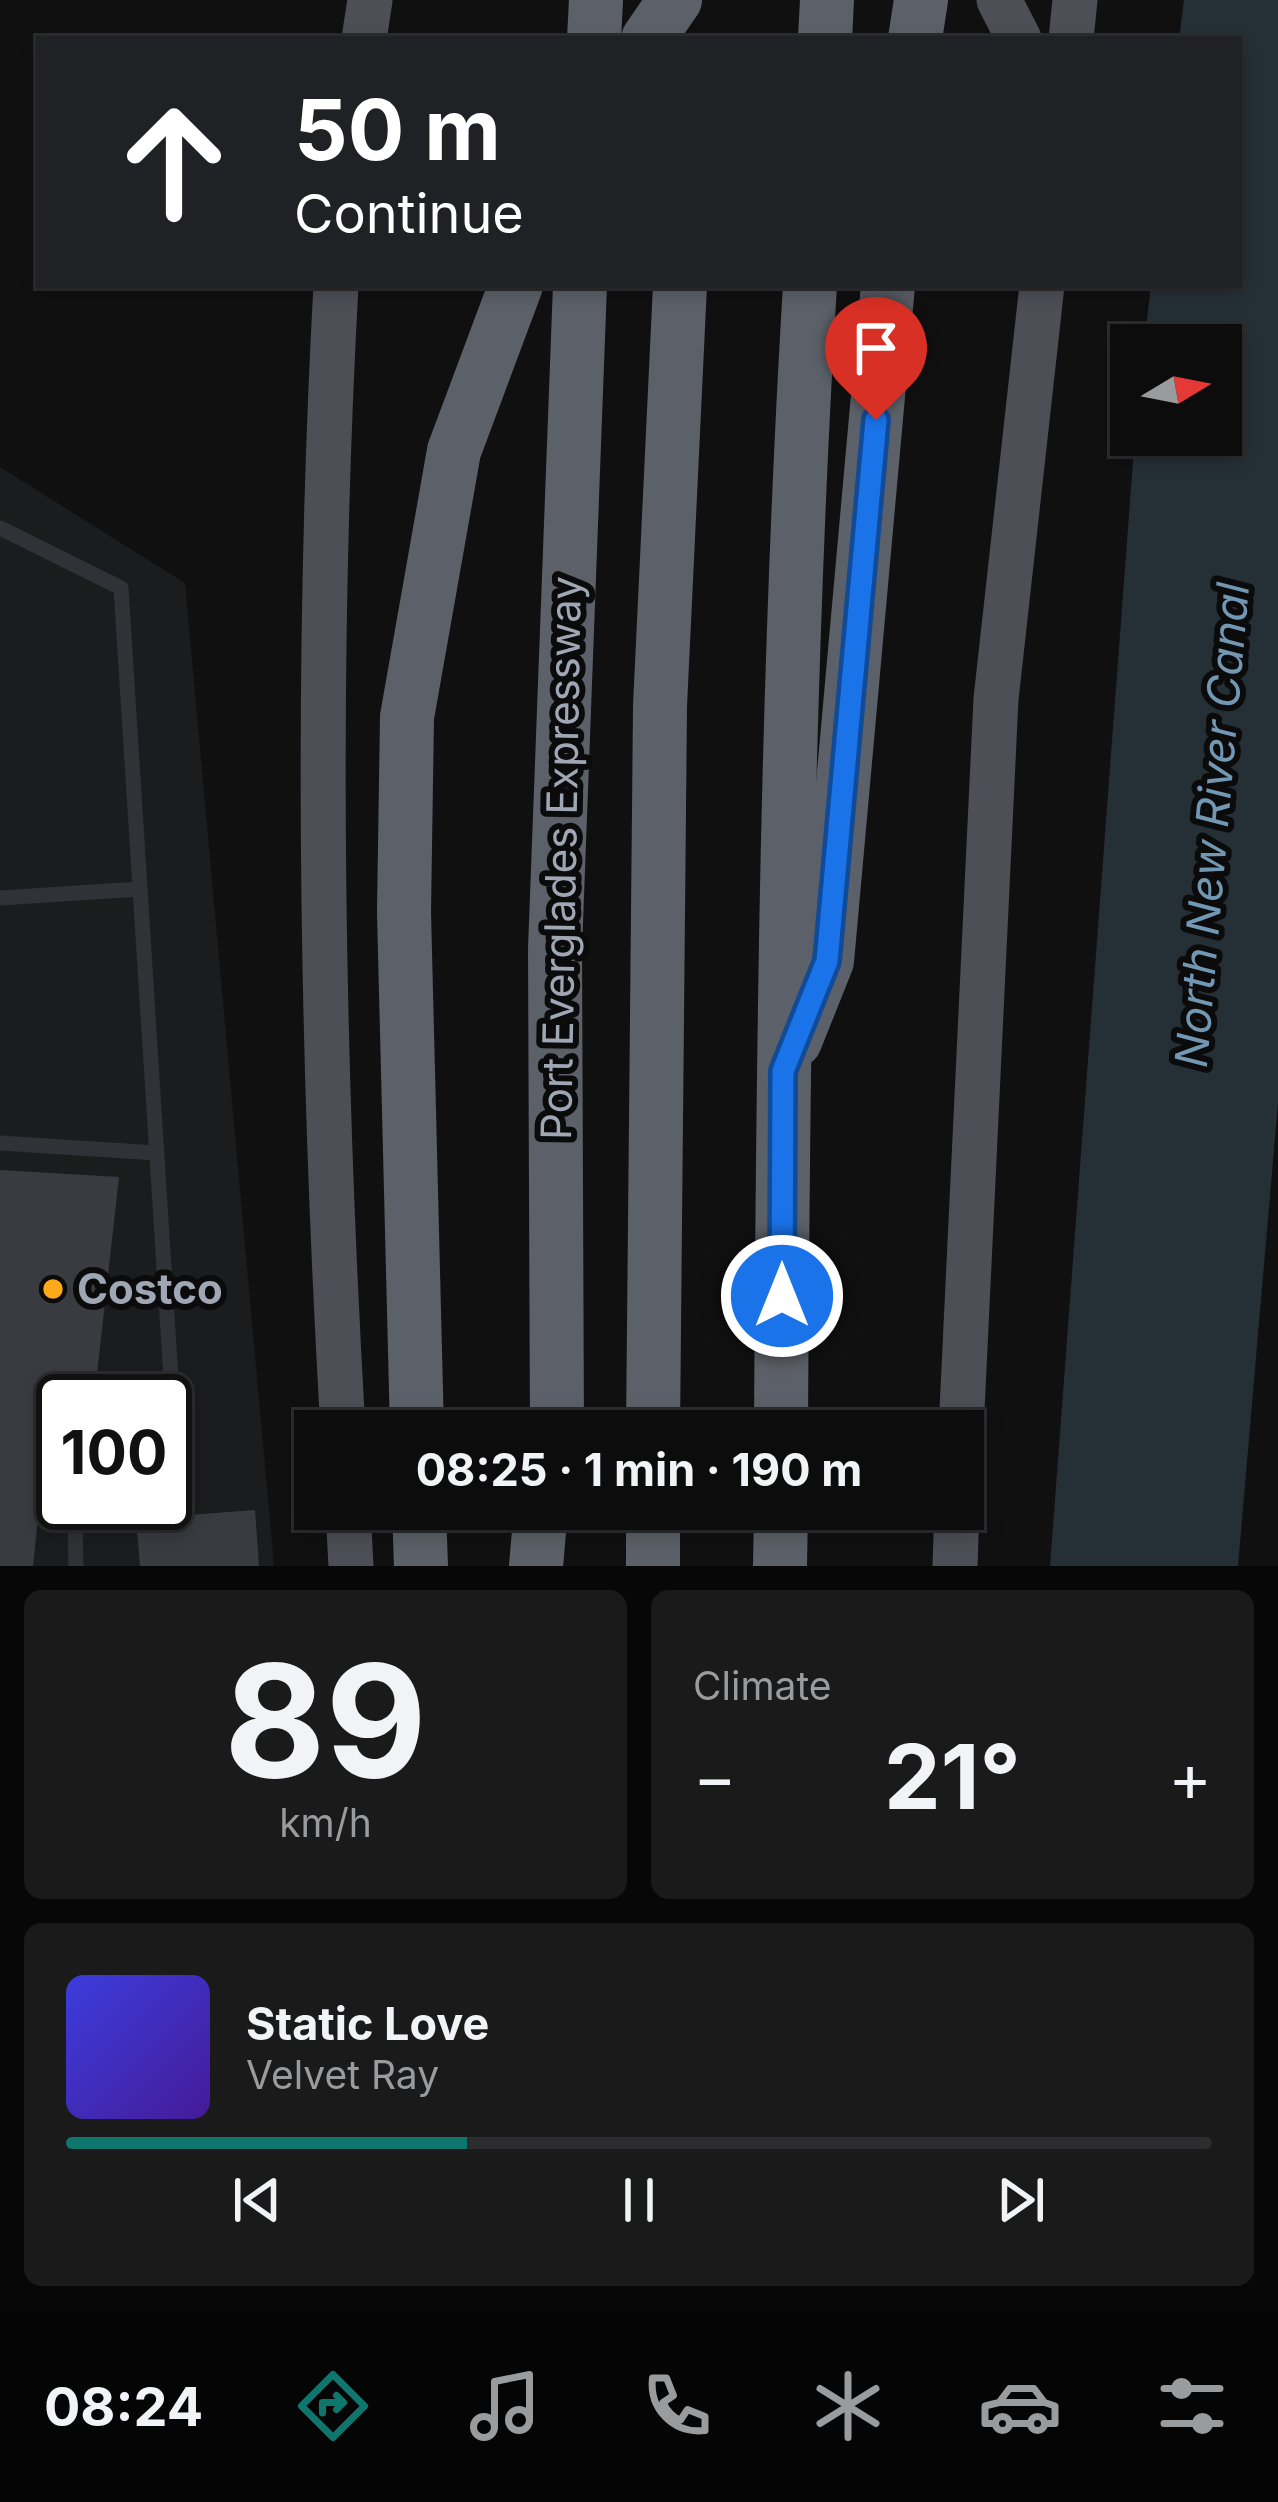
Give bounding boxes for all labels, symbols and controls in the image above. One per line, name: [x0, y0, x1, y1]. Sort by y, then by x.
text: 50 m: [294, 79, 501, 180]
icon: ahead: [96, 84, 252, 240]
text: Continue: [294, 181, 524, 246]
pin: [825, 297, 927, 420]
icon: arrive: [843, 315, 909, 381]
north arrow: [1110, 324, 1242, 456]
map controls: [1110, 324, 1242, 456]
street label: Port Everglades Expressway: [530, 576, 591, 1140]
water label: North New River Canal: [1163, 580, 1260, 1070]
position arrow: [719, 1233, 845, 1359]
place label: Costco: [77, 1263, 223, 1314]
marker: Costco: [40, 1276, 66, 1302]
speed limit sign: 100: [36, 1374, 192, 1530]
text: 08:25 · 1 min · 190 m: [416, 1442, 862, 1497]
text: 89: [224, 1626, 427, 1815]
text: Climate: [693, 1662, 832, 1709]
text: 21°: [884, 1722, 1021, 1831]
text: −: [693, 1737, 737, 1817]
text: +: [1168, 1737, 1212, 1817]
text: km/h: [279, 1799, 372, 1846]
text: Static Love: [246, 1996, 489, 2051]
text: Velvet Ray: [246, 2051, 439, 2098]
icon: previous: [224, 2167, 290, 2233]
icon: pause: [606, 2167, 672, 2233]
icon: next: [988, 2167, 1054, 2233]
icon: directions: [291, 2364, 375, 2448]
icon: music: [463, 2364, 547, 2448]
icon: phone: [635, 2364, 719, 2448]
icon: climate: [806, 2364, 890, 2448]
icon: car: [978, 2364, 1062, 2448]
icon: filters: [1150, 2364, 1234, 2448]
text: 08:24: [44, 2374, 203, 2439]

